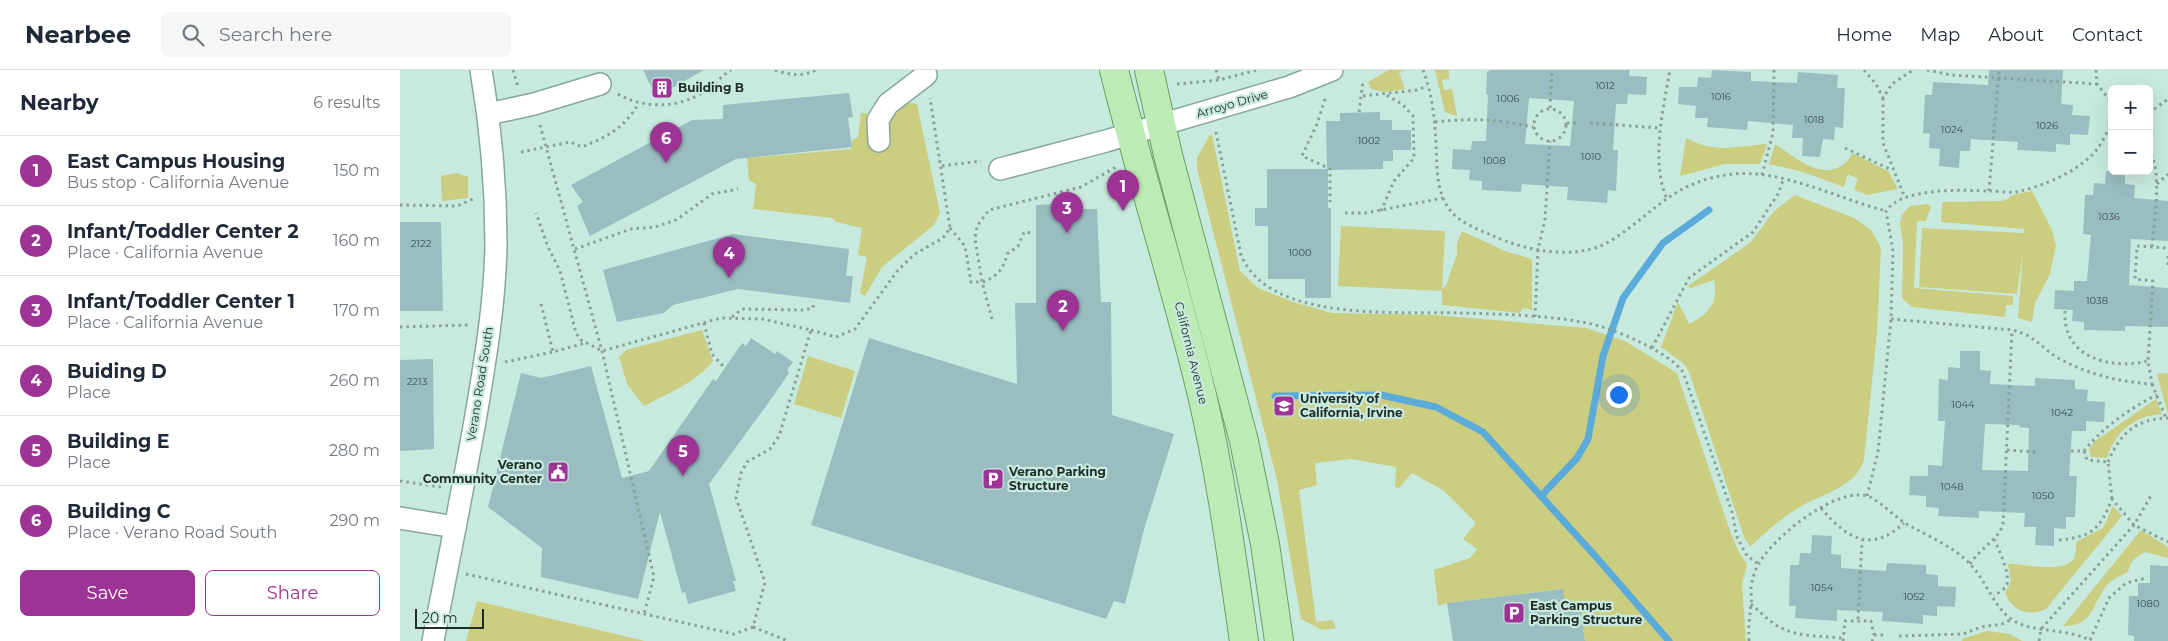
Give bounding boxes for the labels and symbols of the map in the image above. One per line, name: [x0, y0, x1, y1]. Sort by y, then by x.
building icon: Building B: [650, 76, 674, 100]
house number: 1012: [1595, 79, 1615, 92]
place label: Building B: [678, 80, 744, 95]
street label: Arroyo Drive: [1194, 86, 1269, 121]
house number: 1016: [1711, 90, 1731, 103]
house number: 1006: [1497, 92, 1519, 105]
house number: 1018: [1804, 113, 1824, 126]
house number: 1026: [2036, 119, 2058, 132]
pin: 6: [650, 122, 682, 163]
house number: 1024: [1941, 123, 1964, 136]
house number: 1002: [1358, 134, 1381, 147]
house number: 1010: [1581, 150, 1602, 163]
house number: 1008: [1482, 154, 1506, 167]
pin: 1: [1107, 170, 1139, 211]
pin: 3: [1051, 192, 1083, 233]
house number: 1036: [2098, 210, 2120, 223]
house number: 2122: [411, 237, 432, 250]
pin: 4: [713, 237, 745, 278]
house number: 1000: [1288, 246, 1312, 259]
pin: 2: [1047, 290, 1079, 331]
house number: 1038: [2086, 294, 2108, 307]
street label: California Avenue: [1172, 300, 1211, 406]
street label: Verano Road South: [463, 326, 496, 442]
house number: 2213: [407, 375, 428, 388]
your location: [1606, 382, 1632, 408]
place label: University of California, Irvine: [1300, 391, 1403, 420]
school or university icon: University of California, Irvine: [1272, 394, 1296, 418]
house number: 1044: [1951, 398, 1975, 411]
house number: 1042: [2051, 406, 2074, 419]
pin: 5: [667, 435, 699, 476]
place label: Verano Community Center: [423, 457, 542, 486]
public building icon: Verano Community Center: [546, 460, 570, 484]
place label: Verano Parking Structure: [1008, 464, 1106, 493]
parking icon: Verano Parking Structure: [981, 467, 1005, 491]
house number: 1048: [1940, 480, 1964, 493]
house number: 1050: [2032, 489, 2055, 502]
house number: 1054: [1811, 581, 1834, 594]
house number: 1052: [1903, 590, 1925, 603]
house number: 1080: [2136, 597, 2160, 610]
place label: East Campus Parking Structure: [1530, 598, 1643, 627]
parking icon: East Campus Parking Structure: [1502, 601, 1526, 625]
scale bar: [415, 606, 484, 629]

